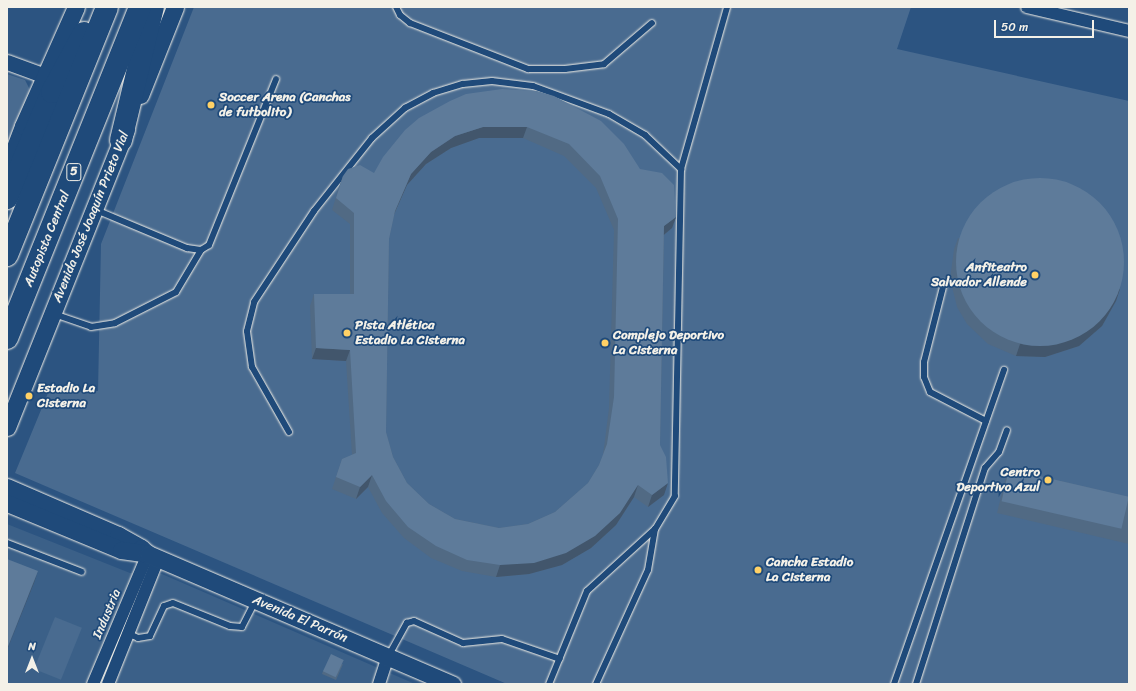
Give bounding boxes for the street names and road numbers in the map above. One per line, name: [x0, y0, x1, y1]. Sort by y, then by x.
street label: Avenida José Joaquín Prieto Vial: [49, 129, 133, 305]
road number: 5: [66, 162, 82, 182]
street label: Autopista Central: [21, 189, 73, 289]
street label: Industria: [90, 587, 124, 641]
street label: Avenida El Parrón: [250, 592, 350, 646]

